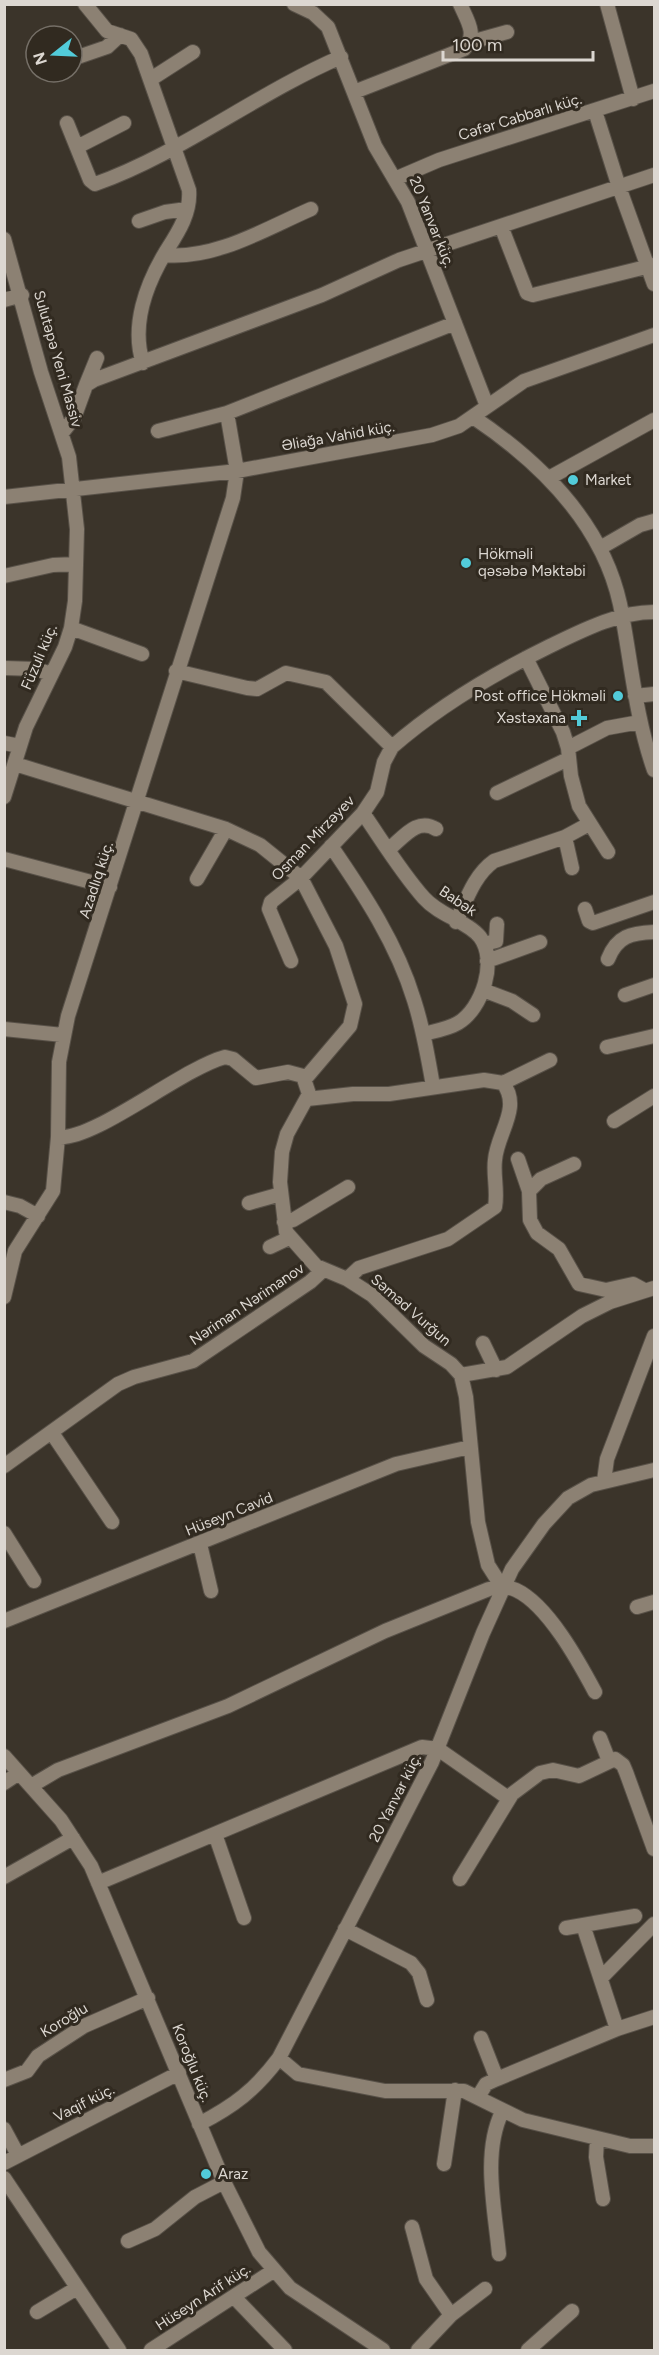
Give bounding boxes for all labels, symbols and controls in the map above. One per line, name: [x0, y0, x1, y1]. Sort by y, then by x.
north arrow: [24, 24, 84, 84]
scale bar: [443, 24, 593, 62]
text: 100 m: [452, 34, 502, 56]
text: N: [29, 50, 51, 67]
street label: Cəfər Cabbarlı küç.: [456, 90, 584, 144]
street label: 20 Yanvar küç.: [406, 174, 458, 270]
street label: Sulutəpə Yeni Massiv: [30, 288, 86, 430]
street label: Əliağa Vahid küç.: [280, 417, 396, 455]
place label: Market: [585, 471, 632, 489]
marker: Market: [566, 473, 580, 487]
place label: Hökməli qəsəbə Məktəbi: [478, 545, 586, 580]
marker: Hökməli qəsəbə Məktəbi: [459, 556, 473, 570]
street label: Füzuli küç.: [17, 622, 61, 692]
place label: Post office Hökməli: [474, 687, 606, 705]
marker: Post office Hökməli: [611, 689, 625, 703]
place label: Xəstəxana: [497, 709, 566, 727]
marker: Xəstəxana: [570, 709, 588, 727]
street label: Osman Mirzəyev: [268, 791, 358, 884]
street label: Azadlıq küç.: [75, 839, 117, 921]
street label: Babək: [436, 882, 481, 920]
street label: Nəriman Nərimanov: [186, 1259, 308, 1349]
street label: Səməd Vurğun: [367, 1270, 455, 1350]
street label: Hüseyn Cavid: [183, 1488, 275, 1540]
street label: 20 Yanvar küç.: [365, 1751, 425, 1845]
street label: Koroğlu: [37, 1999, 91, 2041]
street label: Koroğlu küç.: [168, 2021, 216, 2105]
street label: Vaqif küç.: [51, 2080, 117, 2126]
place label: Araz: [218, 2165, 248, 2183]
marker: Araz: [199, 2167, 213, 2181]
street label: Hüseyn Arif küç.: [152, 2260, 254, 2334]

